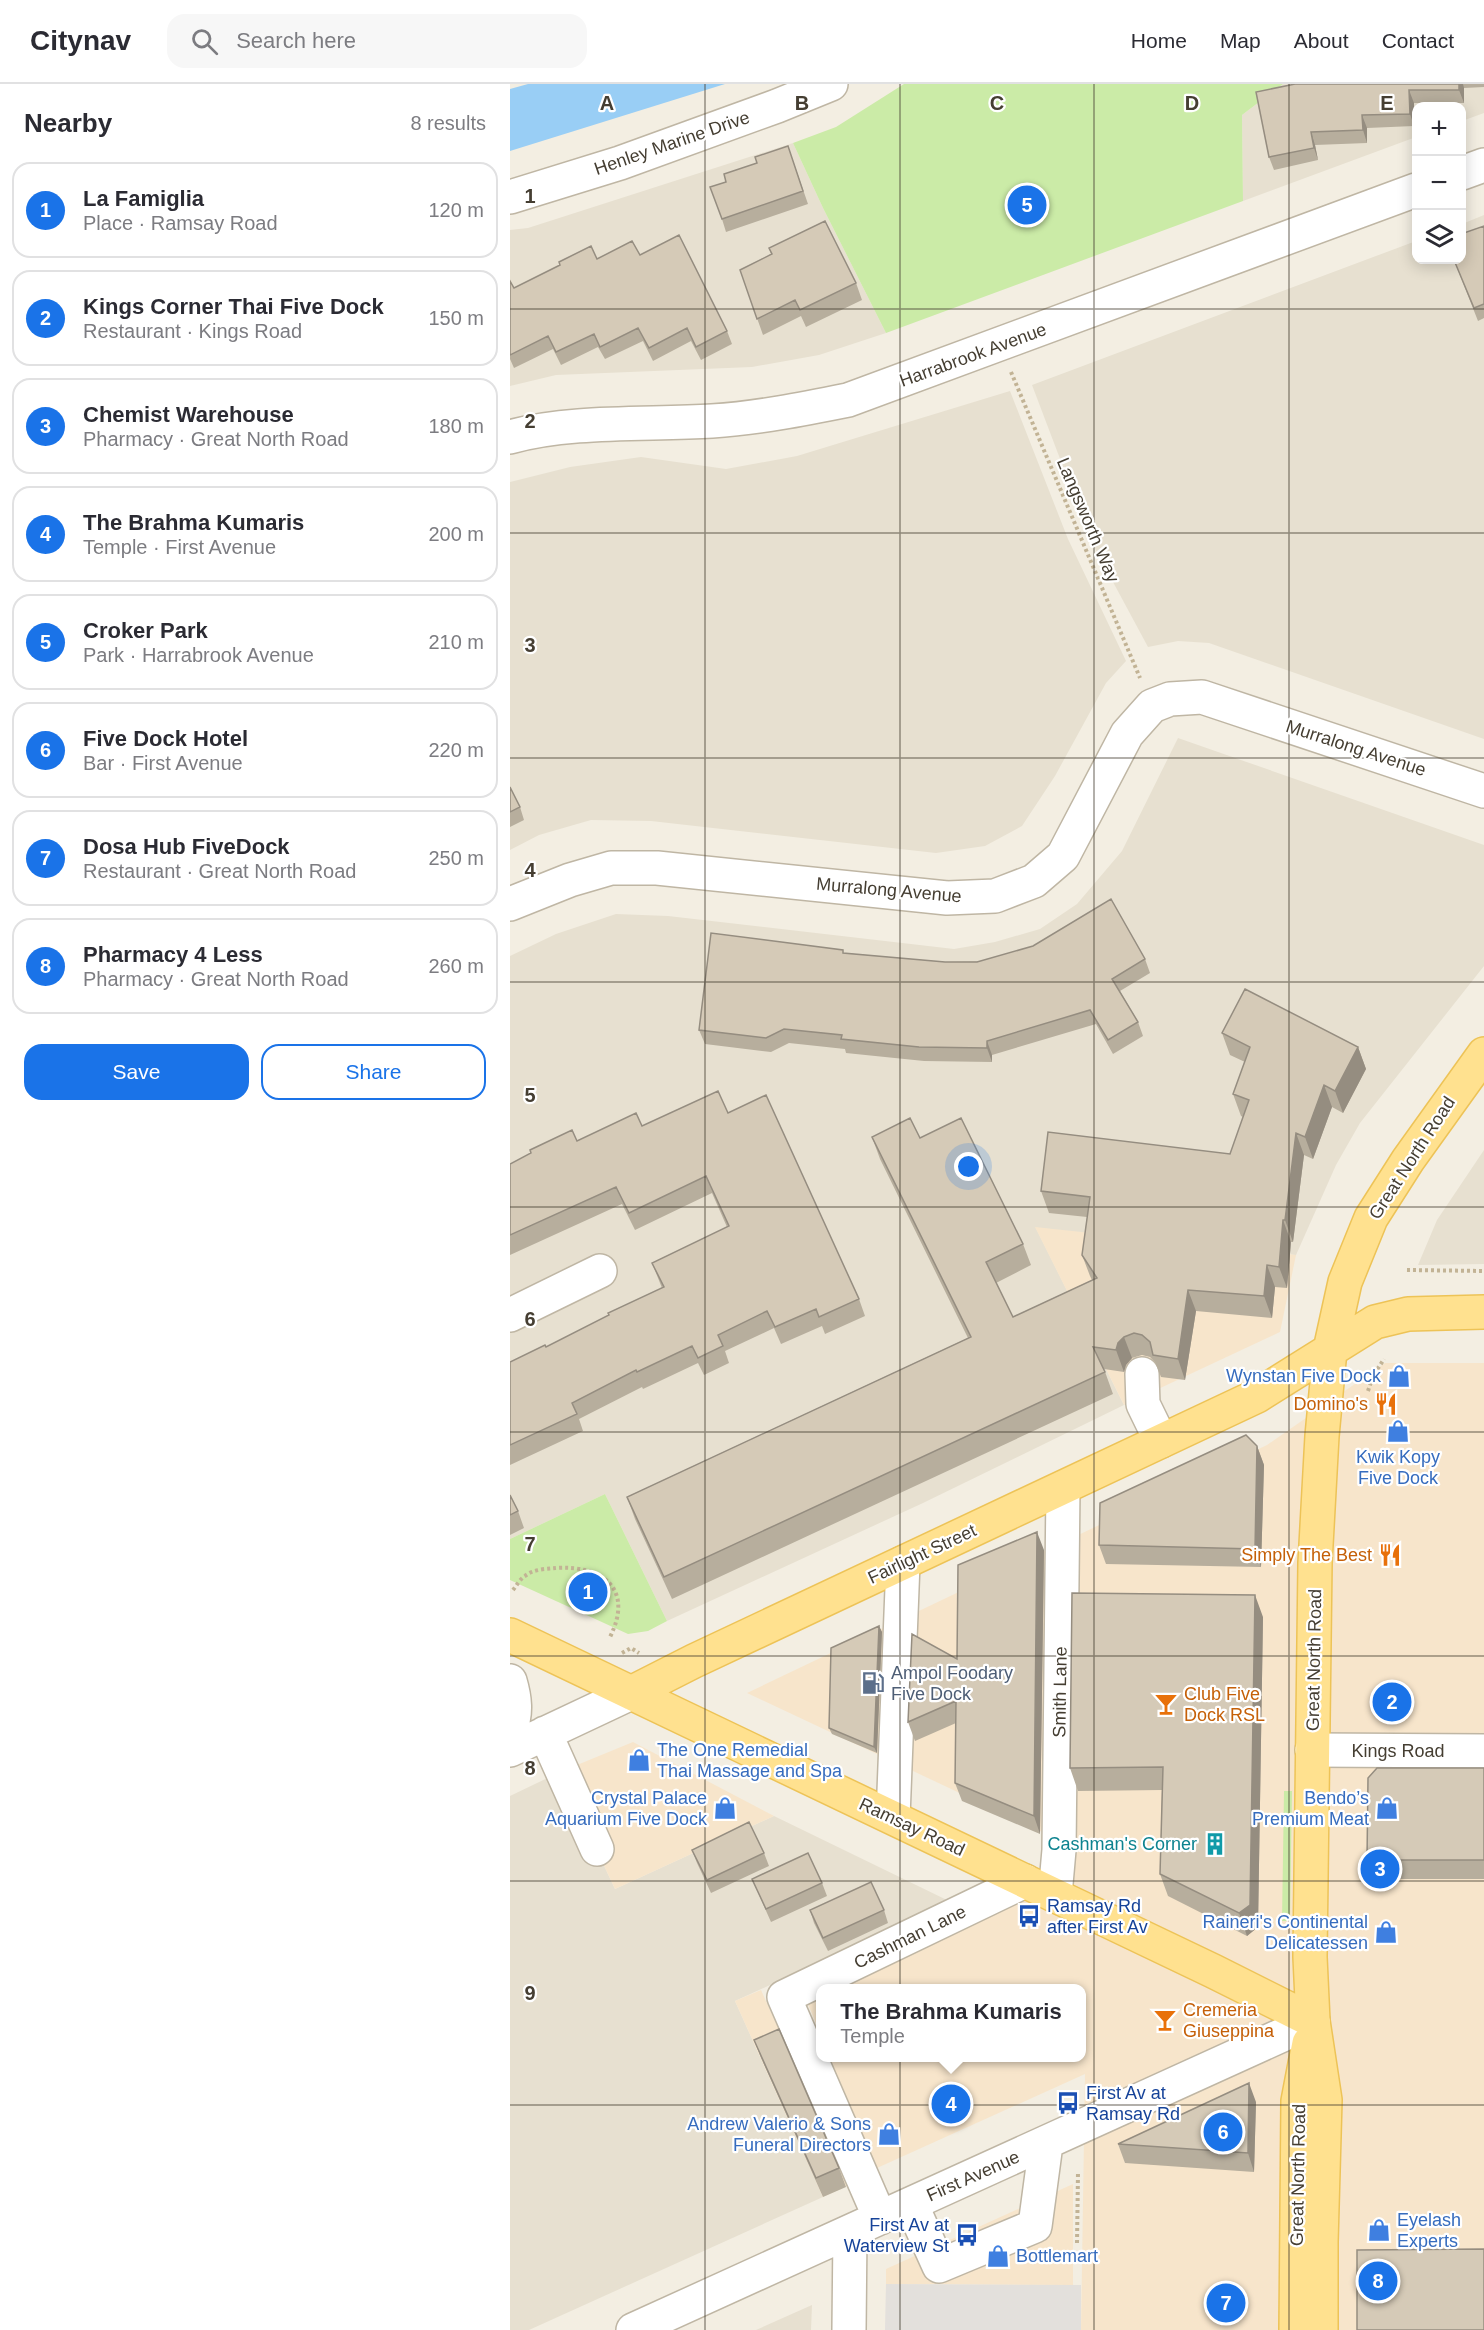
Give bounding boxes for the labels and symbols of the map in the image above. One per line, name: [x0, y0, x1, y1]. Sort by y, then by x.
text: A: [600, 92, 614, 114]
text: B: [795, 92, 809, 114]
text: C: [990, 92, 1004, 114]
text: D: [1185, 92, 1199, 114]
text: E: [1380, 92, 1394, 114]
street label: Henley Marine Drive: [592, 107, 752, 179]
pin: 5: [1008, 182, 1046, 228]
text: 1: [524, 185, 536, 207]
street label: Harrabrook Avenue: [897, 319, 1049, 391]
text: 2: [524, 410, 536, 432]
street label: Langsworth Way: [1053, 455, 1123, 585]
text: 3: [524, 634, 536, 656]
street label: Murralong Avenue: [1284, 716, 1428, 780]
text: 4: [524, 859, 536, 881]
street label: Murralong Avenue: [816, 874, 962, 906]
text: 5: [524, 1084, 536, 1106]
street label: Great North Road: [1365, 1093, 1459, 1223]
your location: [954, 1152, 983, 1181]
text: 6: [524, 1308, 536, 1330]
shop icon: Wynstan Five Dock: [1386, 1363, 1412, 1389]
place label: Wynstan Five Dock: [1226, 1366, 1382, 1386]
restaurant icon: Domino's: [1373, 1391, 1399, 1417]
place label: Domino's: [1294, 1394, 1368, 1414]
shop icon: Kwik Kopy Five Dock: [1385, 1418, 1411, 1444]
place label: Kwik Kopy Five Dock: [1356, 1447, 1440, 1488]
street label: Fairlight Street: [865, 1520, 979, 1588]
text: 7: [524, 1533, 536, 1555]
restaurant icon: Simply The Best: [1377, 1542, 1403, 1568]
place label: Simply The Best: [1241, 1545, 1372, 1565]
pin: 1: [568, 1570, 608, 1614]
street label: Great North Road: [1303, 1589, 1325, 1731]
street label: Smith Lane: [1049, 1646, 1071, 1738]
place label: Ampol Foodary Five Dock: [891, 1663, 1013, 1704]
fuel station icon: Ampol Foodary Five Dock: [860, 1670, 886, 1696]
pin: 2: [1372, 1680, 1412, 1724]
place label: Club Five Dock RSL: [1184, 1684, 1265, 1725]
bar icon: Club Five Dock RSL: [1153, 1691, 1179, 1717]
place label: The One Remedial Thai Massage and Spa: [657, 1740, 843, 1781]
street label: Kings Road: [1351, 1741, 1445, 1761]
shop icon: The One Remedial Thai Massage and Spa: [626, 1747, 652, 1773]
text: 8: [524, 1757, 536, 1779]
place label: Crystal Palace Aquarium Five Dock: [545, 1788, 708, 1829]
place label: Bendo’s Premium Meat: [1252, 1788, 1369, 1829]
street label: Ramsay Road: [856, 1794, 968, 1860]
shop icon: Crystal Palace Aquarium Five Dock: [712, 1795, 738, 1821]
shop icon: Bendo’s Premium Meat: [1374, 1795, 1400, 1821]
building icon: Cashman's Corner: [1202, 1831, 1228, 1857]
place label: Cashman's Corner: [1048, 1834, 1197, 1854]
pin: 3: [1360, 1846, 1400, 1892]
place label: Ramsay Rd after First Av: [1047, 1896, 1148, 1937]
street label: Cashman Lane: [851, 1901, 969, 1973]
bus stop icon: Ramsay Rd after First Av: [1016, 1903, 1042, 1929]
place label: Raineri's Continental Delicatessen: [1202, 1912, 1368, 1953]
shop icon: Raineri's Continental Delicatessen: [1373, 1919, 1399, 1945]
text: 9: [524, 1982, 536, 2004]
place label: Cremeria Giuseppina: [1183, 2000, 1275, 2041]
bar icon: Cremeria Giuseppina: [1152, 2007, 1178, 2033]
pin: 4: [932, 2082, 970, 2126]
place label: First Av at Ramsay Rd: [1086, 2083, 1180, 2124]
bus stop icon: First Av at Ramsay Rd: [1055, 2090, 1081, 2116]
street label: Great North Road: [1287, 2104, 1309, 2246]
pin: 6: [1204, 2110, 1242, 2154]
place label: Andrew Valerio & Sons Funeral Directors: [687, 2114, 871, 2155]
shop icon: Andrew Valerio & Sons Funeral Directors: [876, 2121, 902, 2147]
street label: First Avenue: [923, 2147, 1023, 2205]
place label: Eyelash Experts: [1397, 2210, 1461, 2251]
place label: First Av at Waterview St: [844, 2215, 949, 2256]
shop icon: Eyelash Experts: [1366, 2217, 1392, 2243]
bus stop icon: First Av at Waterview St: [954, 2222, 980, 2248]
shop icon: Bottlemart: [985, 2243, 1011, 2269]
place label: Bottlemart: [1016, 2246, 1098, 2266]
pin: 8: [1358, 2258, 1398, 2304]
pin: 7: [1206, 2280, 1246, 2326]

